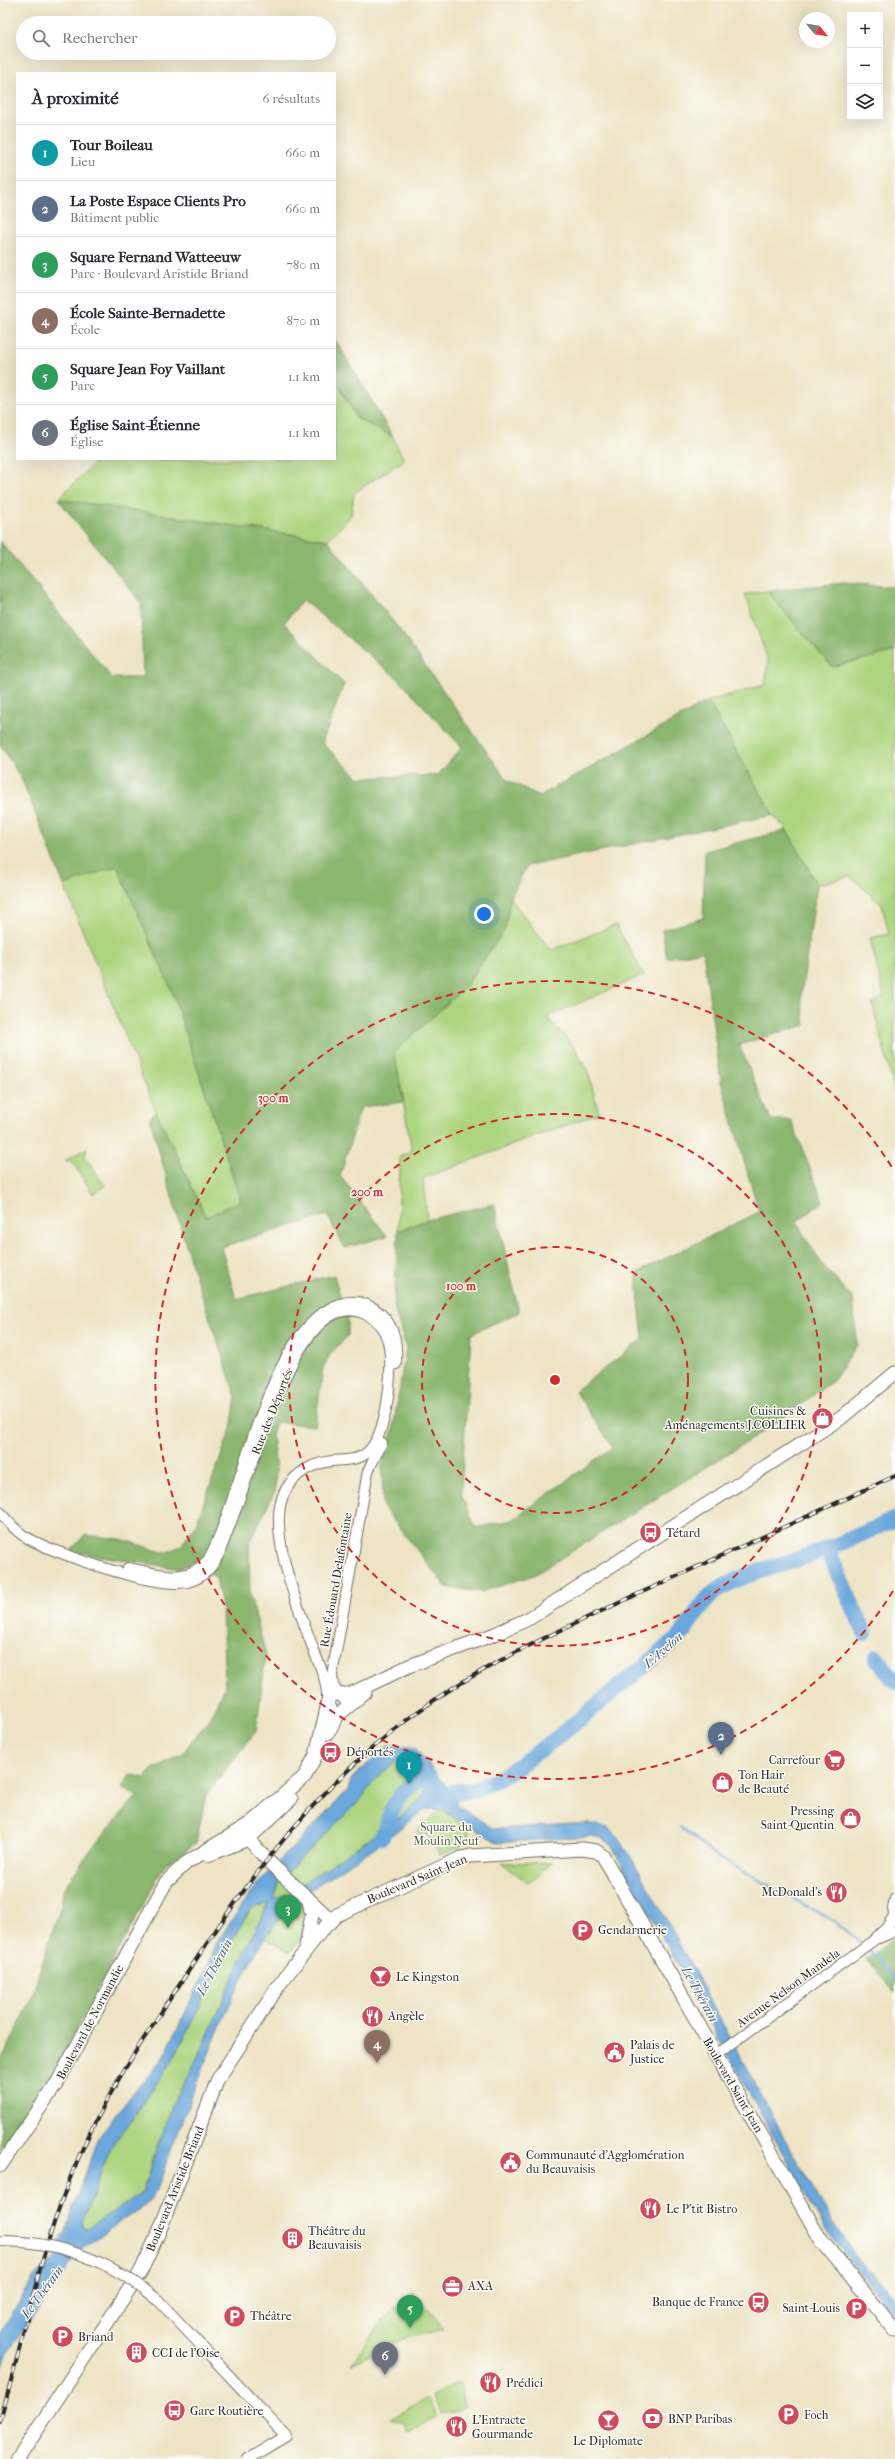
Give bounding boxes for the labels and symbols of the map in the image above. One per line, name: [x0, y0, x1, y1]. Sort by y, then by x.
north arrow: [799, 12, 835, 48]
your location: [474, 904, 494, 924]
text: 300 m: [258, 1091, 289, 1106]
text: 200 m: [351, 1185, 384, 1199]
text: 100 m: [446, 1279, 477, 1293]
street label: Rue des Déportés: [249, 1367, 296, 1457]
centre of rings: [548, 1373, 562, 1387]
place label: Cuisines & Aménagements J.COLLIER: [664, 1404, 807, 1432]
shop icon: Cuisines & Aménagements J.COLLIER: [809, 1405, 835, 1431]
street label: Rue Édouard Delafontaine: [316, 1511, 355, 1649]
bus stop icon: Tétard: [637, 1520, 663, 1546]
place label: Tétard: [666, 1526, 701, 1540]
water label: L'Avelon: [640, 1629, 686, 1672]
pin: 2: [708, 1722, 734, 1755]
bus stop icon: Déportés: [317, 1739, 343, 1765]
place label: Déportés: [346, 1745, 394, 1759]
supermarket icon: Carrefour: [822, 1747, 848, 1773]
pin: 1: [396, 1751, 422, 1784]
place label: Carrefour: [769, 1753, 821, 1767]
place label: Ton Hair de Beauté: [738, 1768, 789, 1796]
shop icon: Ton Hair de Beauté: [710, 1769, 736, 1795]
place label: Pressing Saint-Quentin: [761, 1804, 835, 1832]
shop icon: Pressing Saint-Quentin: [837, 1805, 863, 1831]
park label: Square du Moulin Neuf: [413, 1820, 482, 1848]
street label: Boulevard Saint-Jean: [365, 1852, 469, 1906]
restaurant icon: McDonald's: [824, 1879, 850, 1905]
place label: McDonald's: [762, 1885, 823, 1899]
pin: 3: [275, 1895, 301, 1928]
parking icon: Gendarmerie: [570, 1917, 596, 1943]
place label: Gendarmerie: [598, 1923, 667, 1937]
water label: Le Thérain: [192, 1936, 235, 1999]
street label: Avenue Nelson Mandela: [733, 1946, 843, 2031]
street label: Boulevard de Normandie: [54, 1962, 126, 2082]
water label: Le Thérain: [678, 1963, 721, 2024]
bar icon: Le Kingston: [367, 1964, 393, 1990]
place label: Le Kingston: [396, 1970, 459, 1984]
restaurant icon: Angèle: [359, 2003, 385, 2029]
place label: Angèle: [387, 2009, 424, 2023]
pin: 4: [364, 2030, 390, 2063]
street label: Boulevard Saint-Jean: [700, 2035, 766, 2135]
place label: Palais de Justice: [629, 2038, 675, 2066]
public building icon: Palais de Justice: [602, 2039, 628, 2065]
street label: Boulevard Aristide Briand: [143, 2124, 207, 2254]
place label: Communauté d'Agglomération du Beauvaisis: [526, 2148, 684, 2176]
public building icon: Communauté d'Agglomération du Beauvaisis: [498, 2149, 524, 2175]
restaurant icon: Le P'tit Bistro: [637, 2196, 663, 2222]
place label: Le P'tit Bistro: [666, 2202, 737, 2216]
place label: Théâtre du Beauvaisis: [308, 2224, 366, 2252]
building icon: Théâtre du Beauvaisis: [279, 2225, 305, 2251]
water label: Le Thérain: [17, 2263, 66, 2322]
office icon: AXA: [439, 2273, 465, 2299]
place label: AXA: [467, 2279, 493, 2293]
bus stop icon: Banque de France: [746, 2289, 772, 2315]
pin: 5: [397, 2295, 423, 2328]
place label: Banque de France: [652, 2295, 744, 2309]
parking icon: Saint-Louis: [843, 2295, 869, 2321]
place label: Saint-Louis: [782, 2301, 841, 2315]
parking icon: Théâtre: [222, 2303, 248, 2329]
place label: Théâtre: [250, 2309, 292, 2323]
parking icon: Briand: [50, 2324, 76, 2350]
place label: Briand: [78, 2330, 114, 2344]
building icon: CCI de l'Oise: [123, 2340, 149, 2366]
pin: 6: [372, 2342, 398, 2375]
place label: CCI de l'Oise: [152, 2346, 220, 2360]
restaurant icon: Prédici: [478, 2370, 504, 2396]
place label: Prédici: [506, 2376, 543, 2390]
bus stop icon: Gare Routière: [161, 2398, 187, 2424]
parking icon: Foch: [776, 2402, 802, 2428]
place label: Gare Routière: [190, 2404, 264, 2418]
bank icon: BNP Paribas: [639, 2406, 665, 2432]
bar icon: Le Diplomate: [595, 2407, 621, 2433]
place label: Foch: [804, 2408, 829, 2422]
place label: BNP Paribas: [668, 2412, 733, 2426]
place label: L'Entracte Gourmande: [472, 2413, 533, 2441]
restaurant icon: L'Entracte Gourmande: [444, 2414, 470, 2440]
place label: Le Diplomate: [573, 2434, 643, 2448]

